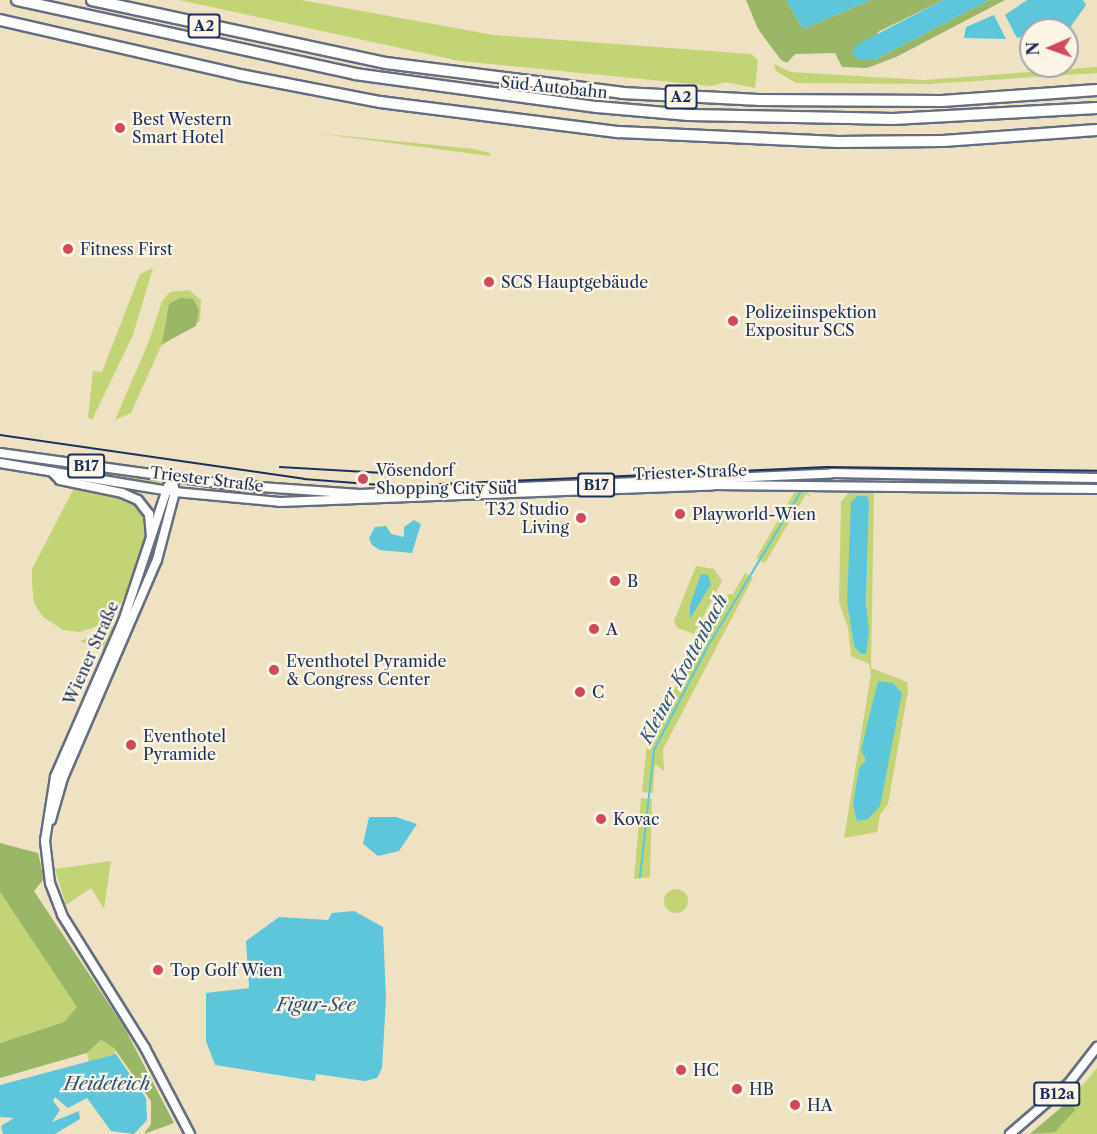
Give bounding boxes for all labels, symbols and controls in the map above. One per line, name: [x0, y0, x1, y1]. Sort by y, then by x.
road number: A2: [188, 14, 220, 38]
north arrow: [1019, 18, 1079, 78]
text: N: [1023, 41, 1043, 56]
street label: Süd Autobahn: [499, 72, 609, 102]
road number: A2: [664, 85, 698, 109]
place label: Best Western Smart Hotel: [132, 109, 232, 147]
marker: Best Western Smart Hotel: [113, 121, 127, 135]
place label: Fitness First: [80, 239, 173, 259]
marker: Fitness First: [61, 242, 75, 256]
place label: SCS Hauptgebäude: [501, 272, 648, 292]
marker: SCS Hauptgebäude: [482, 275, 496, 289]
place label: Polizeiinspektion Expositur SCS: [745, 302, 877, 340]
marker: Polizeiinspektion Expositur SCS: [726, 314, 740, 328]
road number: B17: [66, 454, 106, 478]
place label: Vösendorf Shopping City Süd: [376, 460, 518, 498]
street label: Triester Straße: [632, 460, 748, 484]
street label: Triester Straße: [149, 462, 265, 496]
marker: Vösendorf Shopping City Süd: [354, 470, 372, 488]
road number: B17: [576, 473, 616, 497]
place label: T32 Studio Living: [485, 499, 569, 537]
place label: Playworld-Wien: [692, 504, 816, 524]
marker: Playworld-Wien: [673, 507, 687, 521]
marker: T32 Studio Living: [574, 511, 588, 525]
place label: B: [627, 571, 638, 591]
marker: B: [608, 574, 622, 588]
water label: Kleiner Krottenbach: [636, 591, 732, 747]
street label: Wiener Straße: [60, 598, 122, 708]
place label: A: [606, 619, 618, 639]
marker: A: [587, 622, 601, 636]
place label: Eventhotel Pyramide & Congress Center: [286, 651, 446, 689]
marker: Eventhotel Pyramide & Congress Center: [267, 663, 281, 677]
place label: C: [592, 682, 604, 702]
marker: C: [573, 685, 587, 699]
place label: Eventhotel Pyramide: [143, 726, 226, 764]
marker: Eventhotel Pyramide: [124, 738, 138, 752]
place label: Kovac: [613, 809, 659, 829]
marker: Kovac: [594, 812, 608, 826]
place label: Top Golf Wien: [170, 960, 283, 980]
marker: Top Golf Wien: [151, 963, 165, 977]
water label: Figur-See: [277, 994, 355, 1016]
place label: HC: [693, 1060, 719, 1080]
marker: HC: [674, 1063, 688, 1077]
water label: Heideteich: [64, 1073, 150, 1095]
place label: HB: [749, 1079, 774, 1099]
marker: HB: [730, 1082, 744, 1096]
road number: B12a: [1033, 1082, 1081, 1106]
place label: HA: [807, 1095, 833, 1115]
marker: HA: [788, 1098, 802, 1112]

